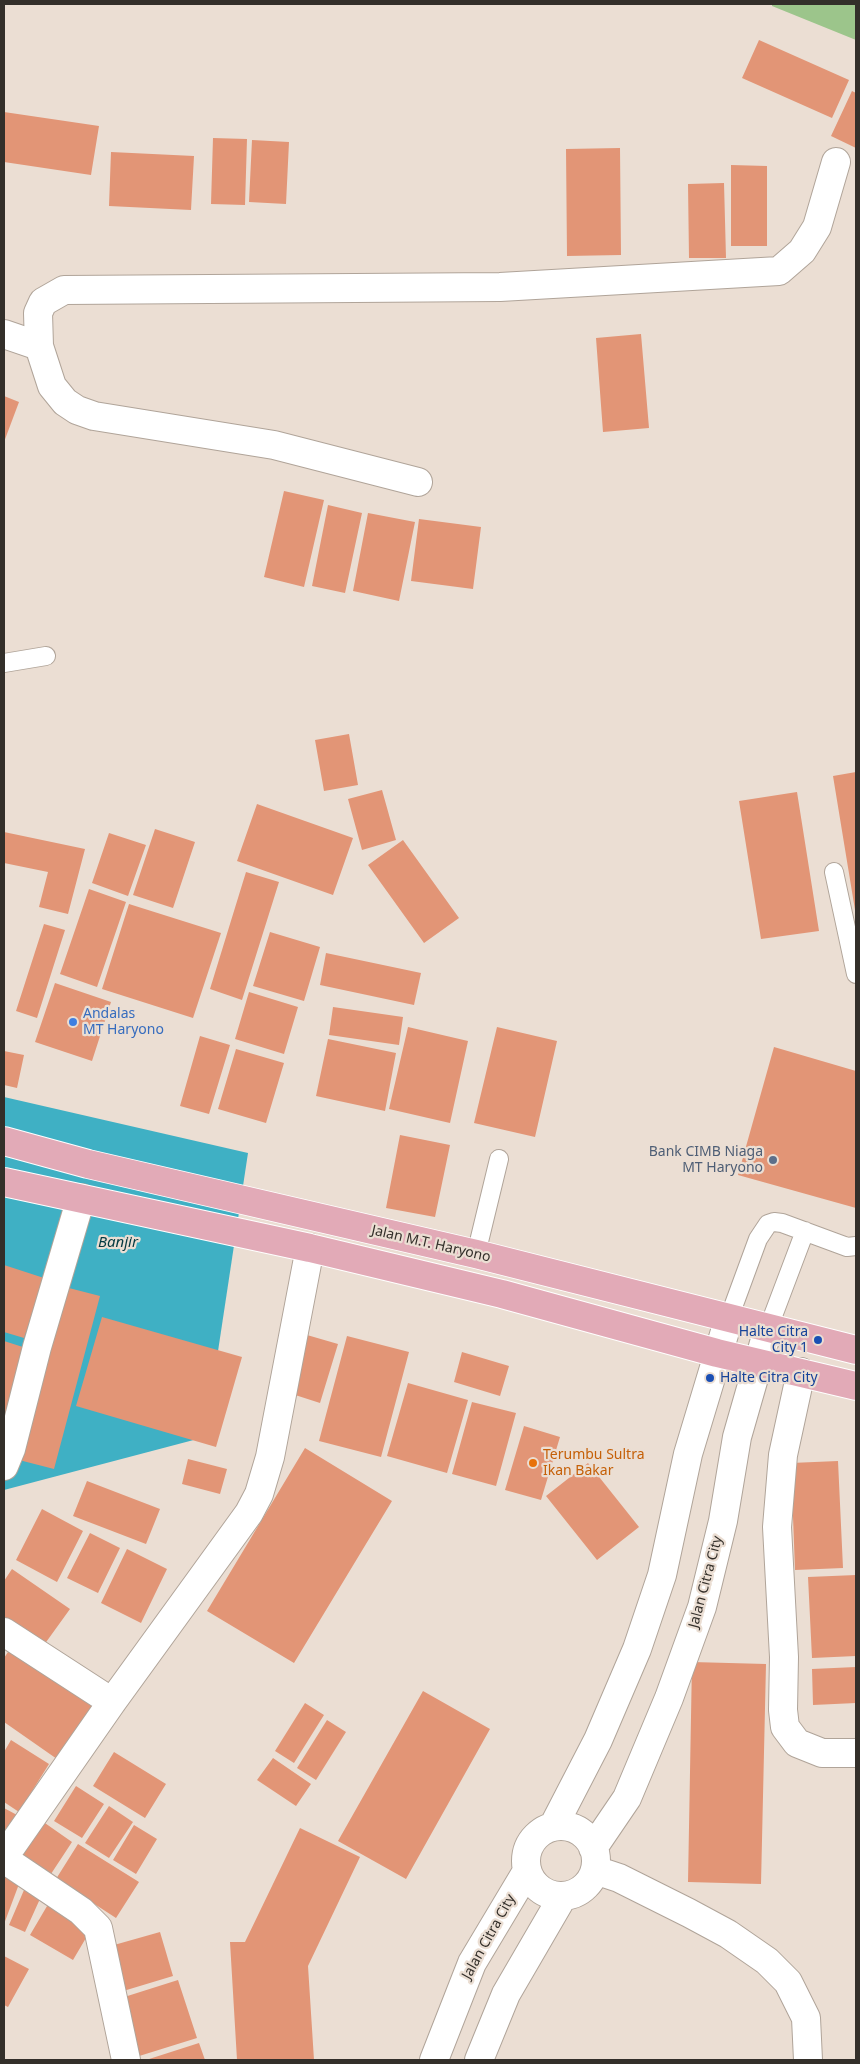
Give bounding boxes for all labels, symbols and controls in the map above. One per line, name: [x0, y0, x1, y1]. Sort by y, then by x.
place label: Andalas MT Haryono: [83, 1006, 164, 1038]
marker: Andalas MT Haryono: [67, 1016, 79, 1028]
place label: Bank CIMB Niaga MT Haryono: [649, 1144, 763, 1176]
marker: Bank CIMB Niaga MT Haryono: [767, 1154, 779, 1166]
street label: Jalan M.T. Haryono: [370, 1222, 492, 1266]
water label: Banjir: [98, 1234, 138, 1252]
place label: Halte Citra City 1: [739, 1324, 808, 1356]
marker: Halte Citra City 1: [812, 1334, 824, 1346]
place label: Halte Citra City: [720, 1370, 818, 1386]
marker: Halte Citra City: [704, 1372, 716, 1384]
place label: Terumbu Sultra Ikan Bakar: [543, 1447, 644, 1480]
marker: Terumbu Sultra Ikan Bakar: [527, 1457, 539, 1469]
street label: Jalan Citra City: [686, 1534, 726, 1630]
street label: Jalan Citra City: [459, 1892, 519, 1982]

